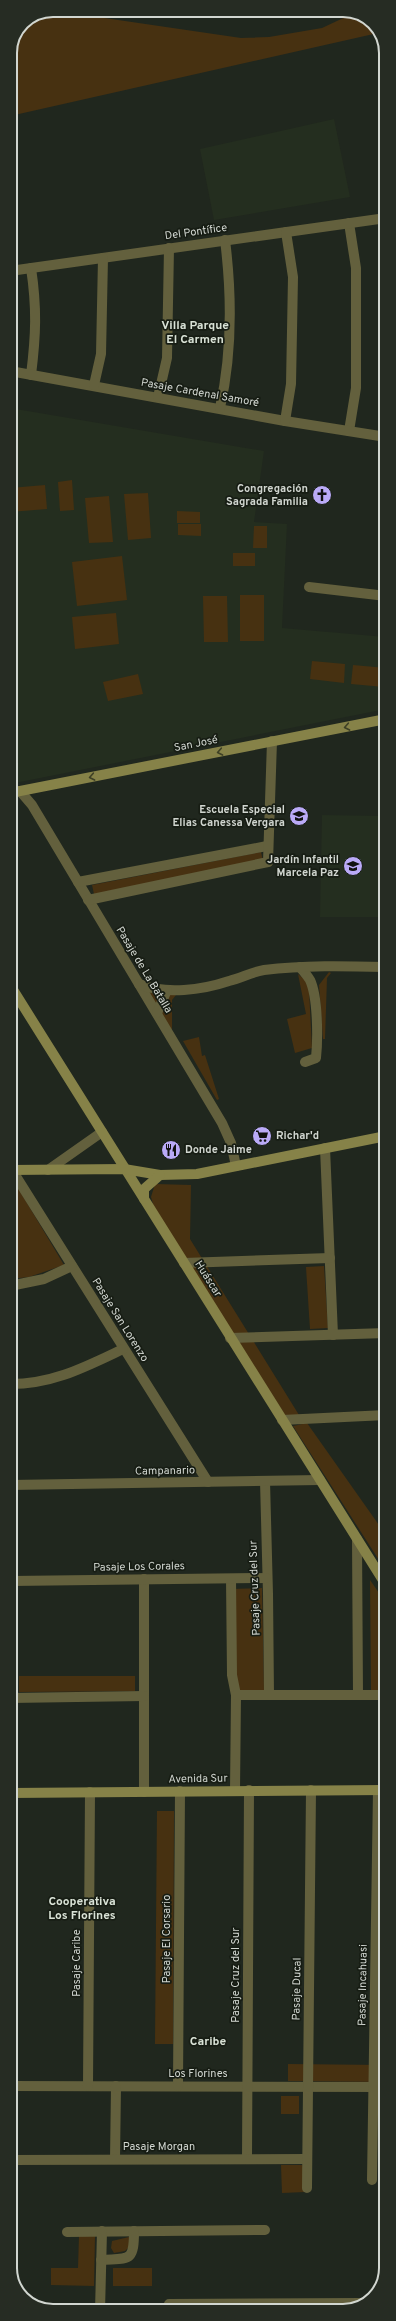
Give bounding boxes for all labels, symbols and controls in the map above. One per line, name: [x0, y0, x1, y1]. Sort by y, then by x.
street label: Del Pontífice: [164, 221, 228, 243]
district label: Villa Parque El Carmen: [161, 318, 229, 348]
street label: Pasaje Cardenal Samoré: [140, 376, 260, 410]
place label: Congregación Sagrada Familia: [226, 482, 308, 509]
church icon: Congregación Sagrada Familia: [311, 484, 333, 506]
one-way arrow: [344, 722, 351, 730]
street label: San José: [173, 733, 219, 755]
one-way arrow: [217, 747, 223, 755]
one-way arrow: [89, 772, 96, 781]
place label: Escuela Especial Elias Canessa Vergara: [172, 803, 285, 830]
school or university icon: Escuela Especial Elias Canessa Vergara: [288, 805, 310, 827]
place label: Jardín Infantil Marcela Paz: [267, 853, 339, 880]
school or university icon: Jardín Infantil Marcela Paz: [342, 855, 364, 877]
street label: Pasaje de La Batalla: [113, 924, 175, 1016]
supermarket icon: Richar'd: [251, 1125, 273, 1147]
place label: Richar'd: [276, 1129, 319, 1143]
restaurant icon: Donde Jaime: [160, 1139, 182, 1161]
place label: Donde Jaime: [185, 1143, 252, 1157]
street label: Huáscar: [191, 1258, 225, 1300]
street label: Pasaje San Lorenzo: [89, 1275, 151, 1365]
street label: Campanario: [135, 1463, 195, 1479]
street label: Pasaje Cruz del Sur: [246, 1539, 264, 1636]
street label: Pasaje Los Corales: [93, 1559, 185, 1575]
street label: Avenida Sur: [168, 1771, 228, 1787]
district label: Cooperativa Los Florines: [48, 1894, 116, 1924]
street label: Pasaje El Corsario: [160, 1895, 174, 1983]
street label: Pasaje Cruz del Sur: [229, 1927, 243, 2023]
street label: Pasaje Caribe: [70, 1929, 84, 1997]
street label: Pasaje Incahuasi: [355, 1944, 371, 2026]
street label: Pasaje Ducal: [289, 1958, 305, 2020]
district label: Caribe: [190, 2034, 227, 2050]
street label: Los Florines: [168, 2067, 228, 2081]
street label: Pasaje Morgan: [123, 2140, 195, 2154]

